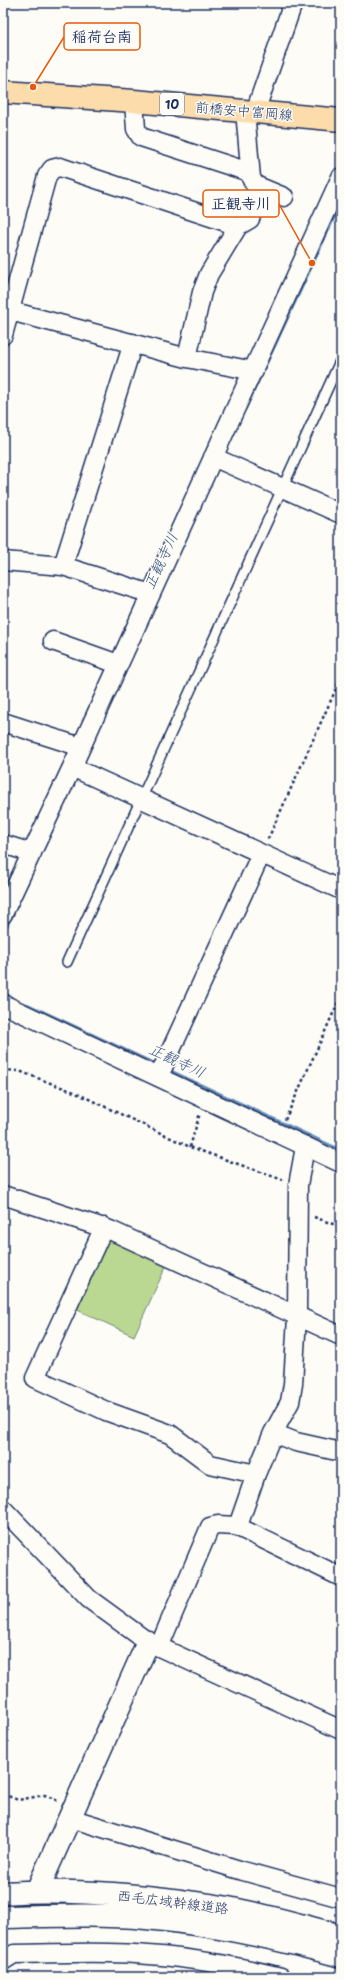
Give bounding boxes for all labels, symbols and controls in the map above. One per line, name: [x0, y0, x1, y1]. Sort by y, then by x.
callout: 稲荷台南: [64, 23, 140, 50]
text: 稲荷台南: [72, 27, 132, 47]
road number: 10: [160, 93, 184, 115]
street label: 前橋安中富岡線: [194, 98, 294, 124]
callout: 正観寺川: [203, 190, 279, 217]
text: 正観寺川: [211, 194, 271, 214]
water label: 正観寺川: [139, 530, 183, 592]
water label: 正観寺川: [146, 1039, 208, 1083]
street label: 西毛広域幹線道路: [116, 1886, 230, 1918]

